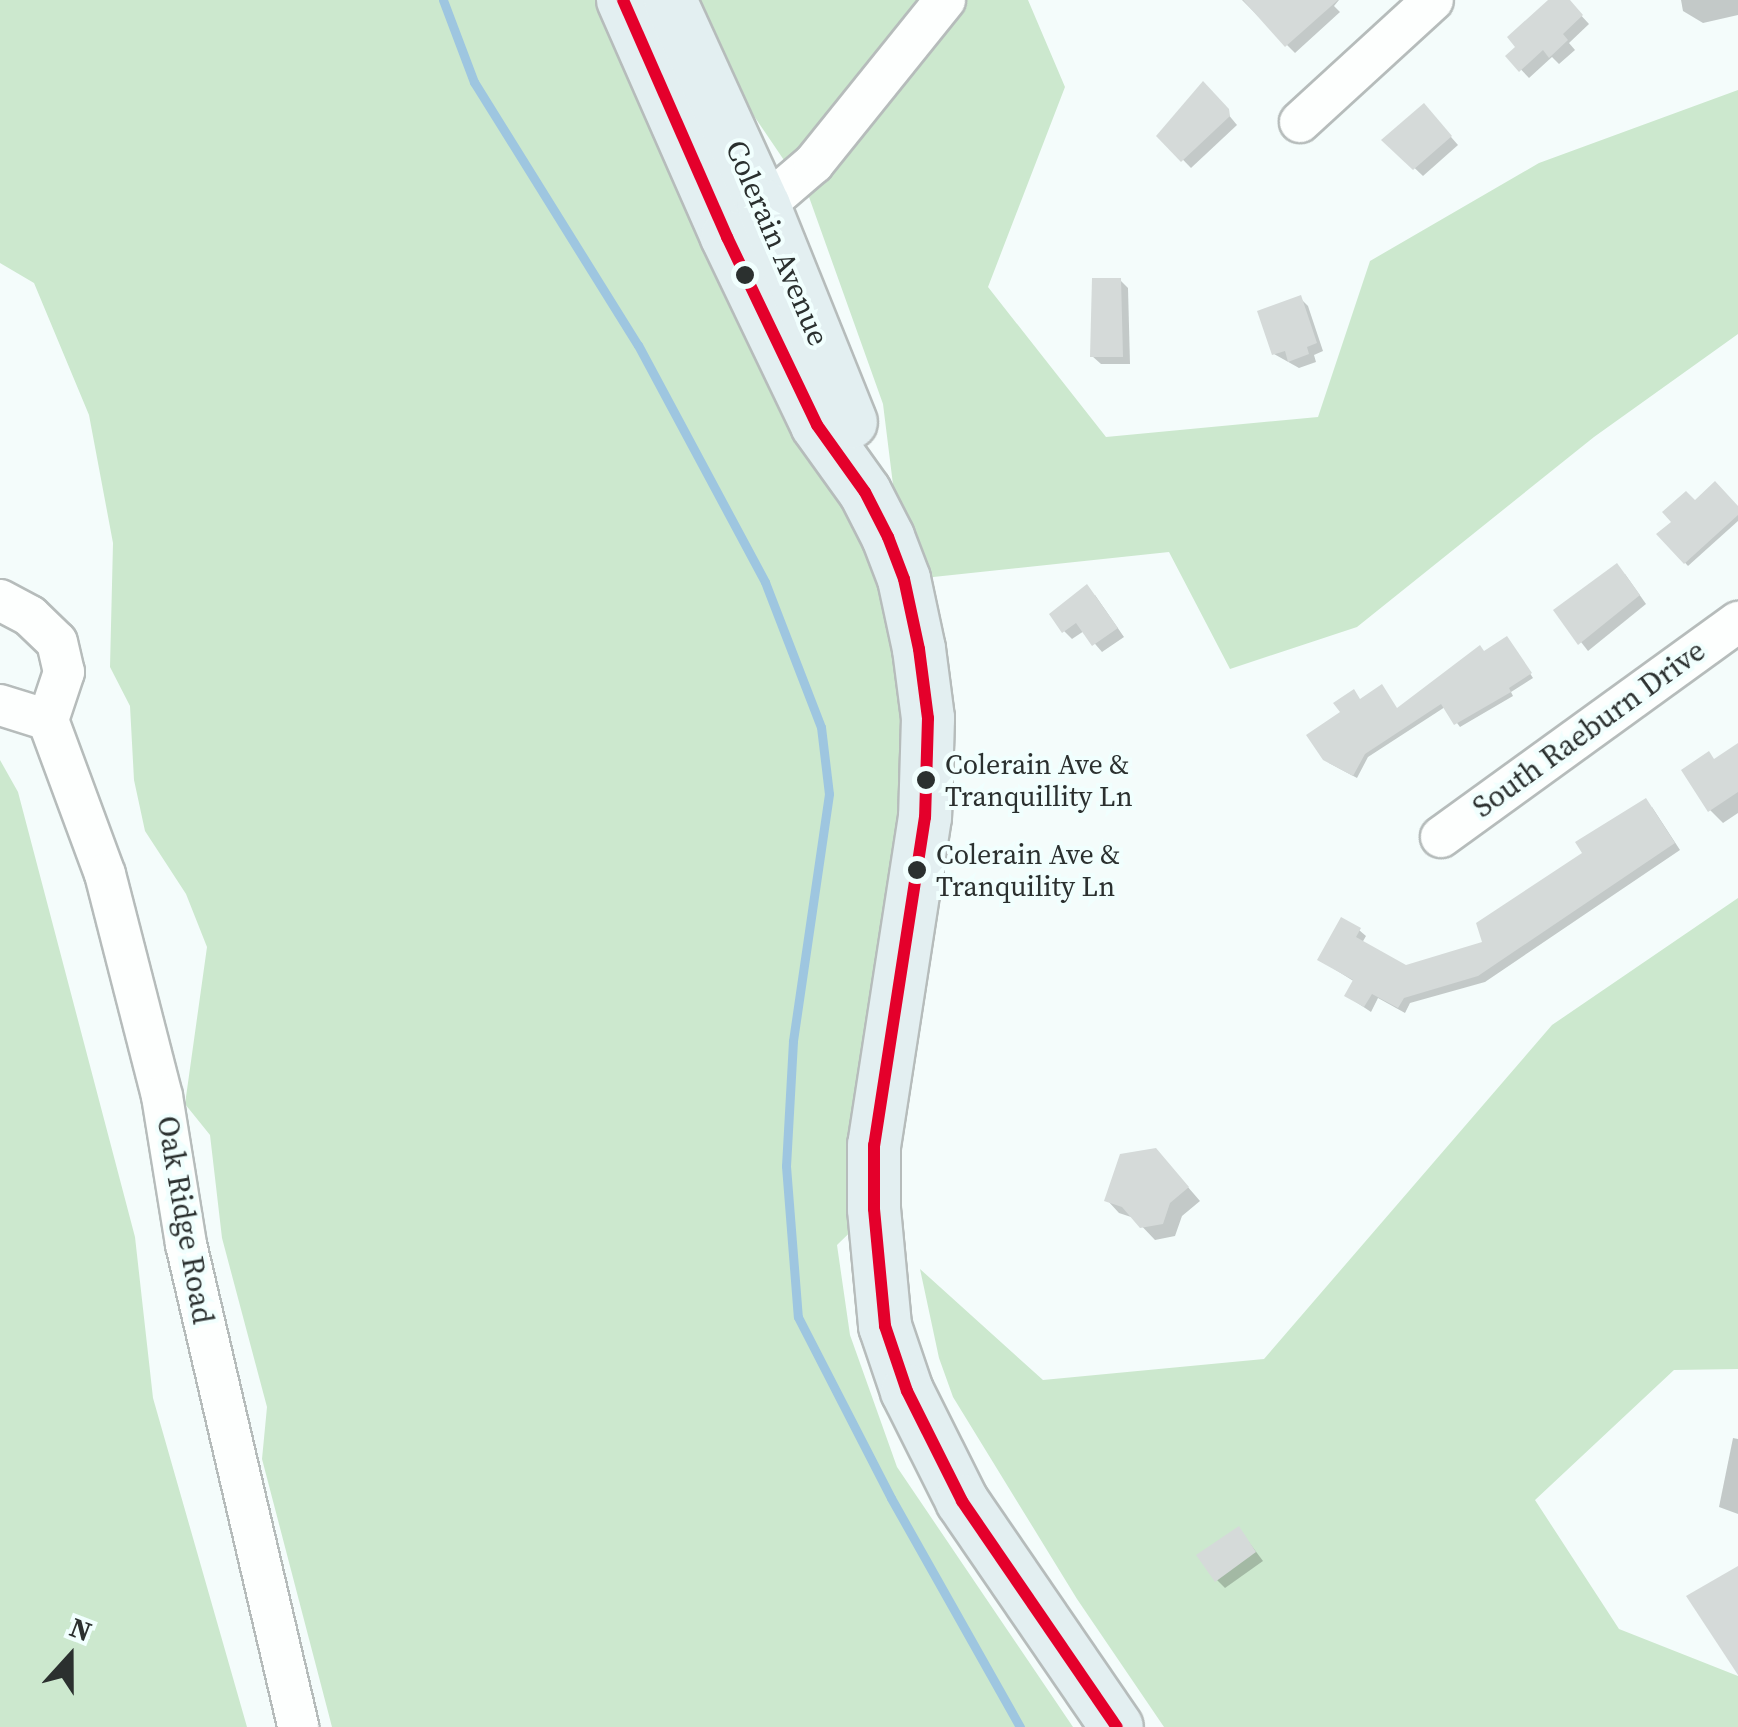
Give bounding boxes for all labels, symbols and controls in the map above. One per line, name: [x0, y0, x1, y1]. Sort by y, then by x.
street label: Colerain Avenue: [718, 135, 836, 351]
unlabelled marker: [735, 265, 755, 285]
street label: South Raeburn Drive: [1466, 633, 1712, 825]
place label: Colerain Ave & Tranquillity Ln: [945, 747, 1133, 813]
marker: Colerain Ave & Tranquillity Ln: [916, 770, 936, 790]
place label: Colerain Ave & Tranquility Ln: [936, 837, 1120, 903]
marker: Colerain Ave & Tranquility Ln: [907, 860, 927, 880]
street label: Oak Ridge Road: [149, 1113, 221, 1327]
north arrow: [20, 1607, 120, 1707]
text: N: [64, 1608, 97, 1650]

